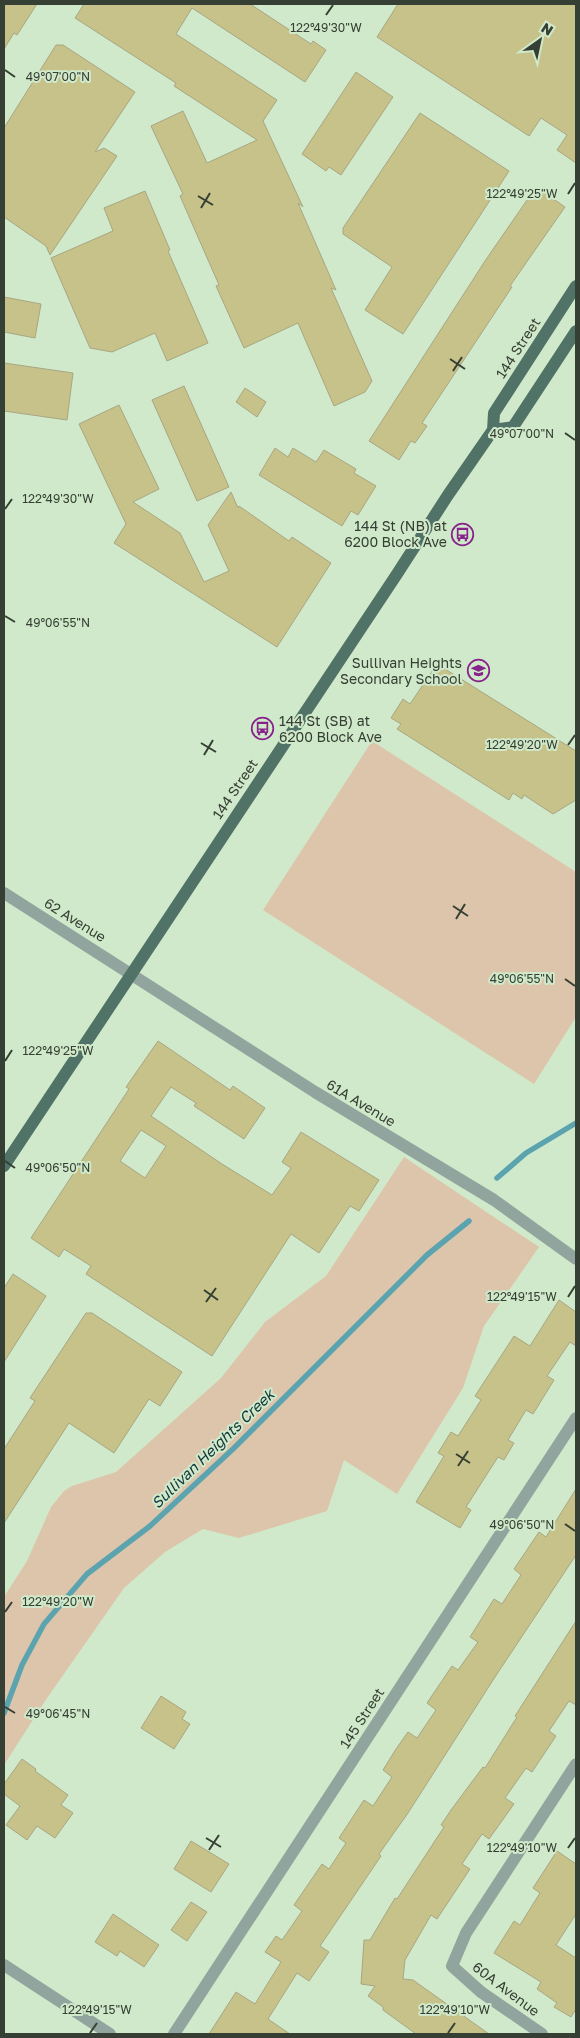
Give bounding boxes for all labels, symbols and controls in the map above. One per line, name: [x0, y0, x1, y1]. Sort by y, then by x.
north arrow: [515, 15, 565, 65]
text: N: [538, 19, 556, 39]
text: 122°49'30"W: [290, 20, 362, 35]
text: 49°07'00"N: [26, 69, 90, 84]
text: 122°49'25"W: [487, 186, 558, 201]
street label: 144 Street: [492, 314, 543, 381]
text: 49°07'00"N: [490, 426, 554, 441]
text: 122°49'30"W: [22, 491, 94, 506]
place label: 144 St (NB) at 6200 Block Ave: [344, 517, 447, 550]
bus stop icon: 144 St (NB) at 6200 Block Ave: [451, 522, 475, 546]
text: 49°06'55"N: [26, 615, 90, 630]
place label: Sullivan Heights Secondary School: [340, 654, 462, 687]
school or university icon: Sullivan Heights Secondary School: [466, 659, 490, 683]
place label: 144 St (SB) at 6200 Block Ave: [279, 712, 382, 745]
bus stop icon: 144 St (SB) at 6200 Block Ave: [251, 717, 275, 741]
text: 122°49'20"W: [486, 737, 558, 752]
street label: 144 Street: [208, 755, 261, 822]
street label: 62 Avenue: [41, 894, 109, 945]
text: 49°06'55"N: [490, 971, 554, 986]
text: 122°49'25"W: [23, 1043, 94, 1058]
street label: 61A Avenue: [324, 1075, 399, 1130]
text: 49°06'50"N: [26, 1160, 90, 1175]
text: 122°49'15"W: [487, 1289, 557, 1304]
water label: Sullivan Heights Creek: [147, 1384, 279, 1512]
text: 49°06'50"N: [490, 1517, 554, 1532]
text: 122°49'20"W: [22, 1594, 94, 1609]
street label: 145 Street: [336, 1684, 387, 1751]
text: 49°06'45"N: [26, 1706, 90, 1721]
text: 122°49'10"W: [487, 1840, 558, 1855]
street label: 60A Avenue: [469, 1958, 543, 2019]
text: 122°49'15"W: [62, 2002, 132, 2017]
text: 122°49'10"W: [420, 2002, 491, 2017]

